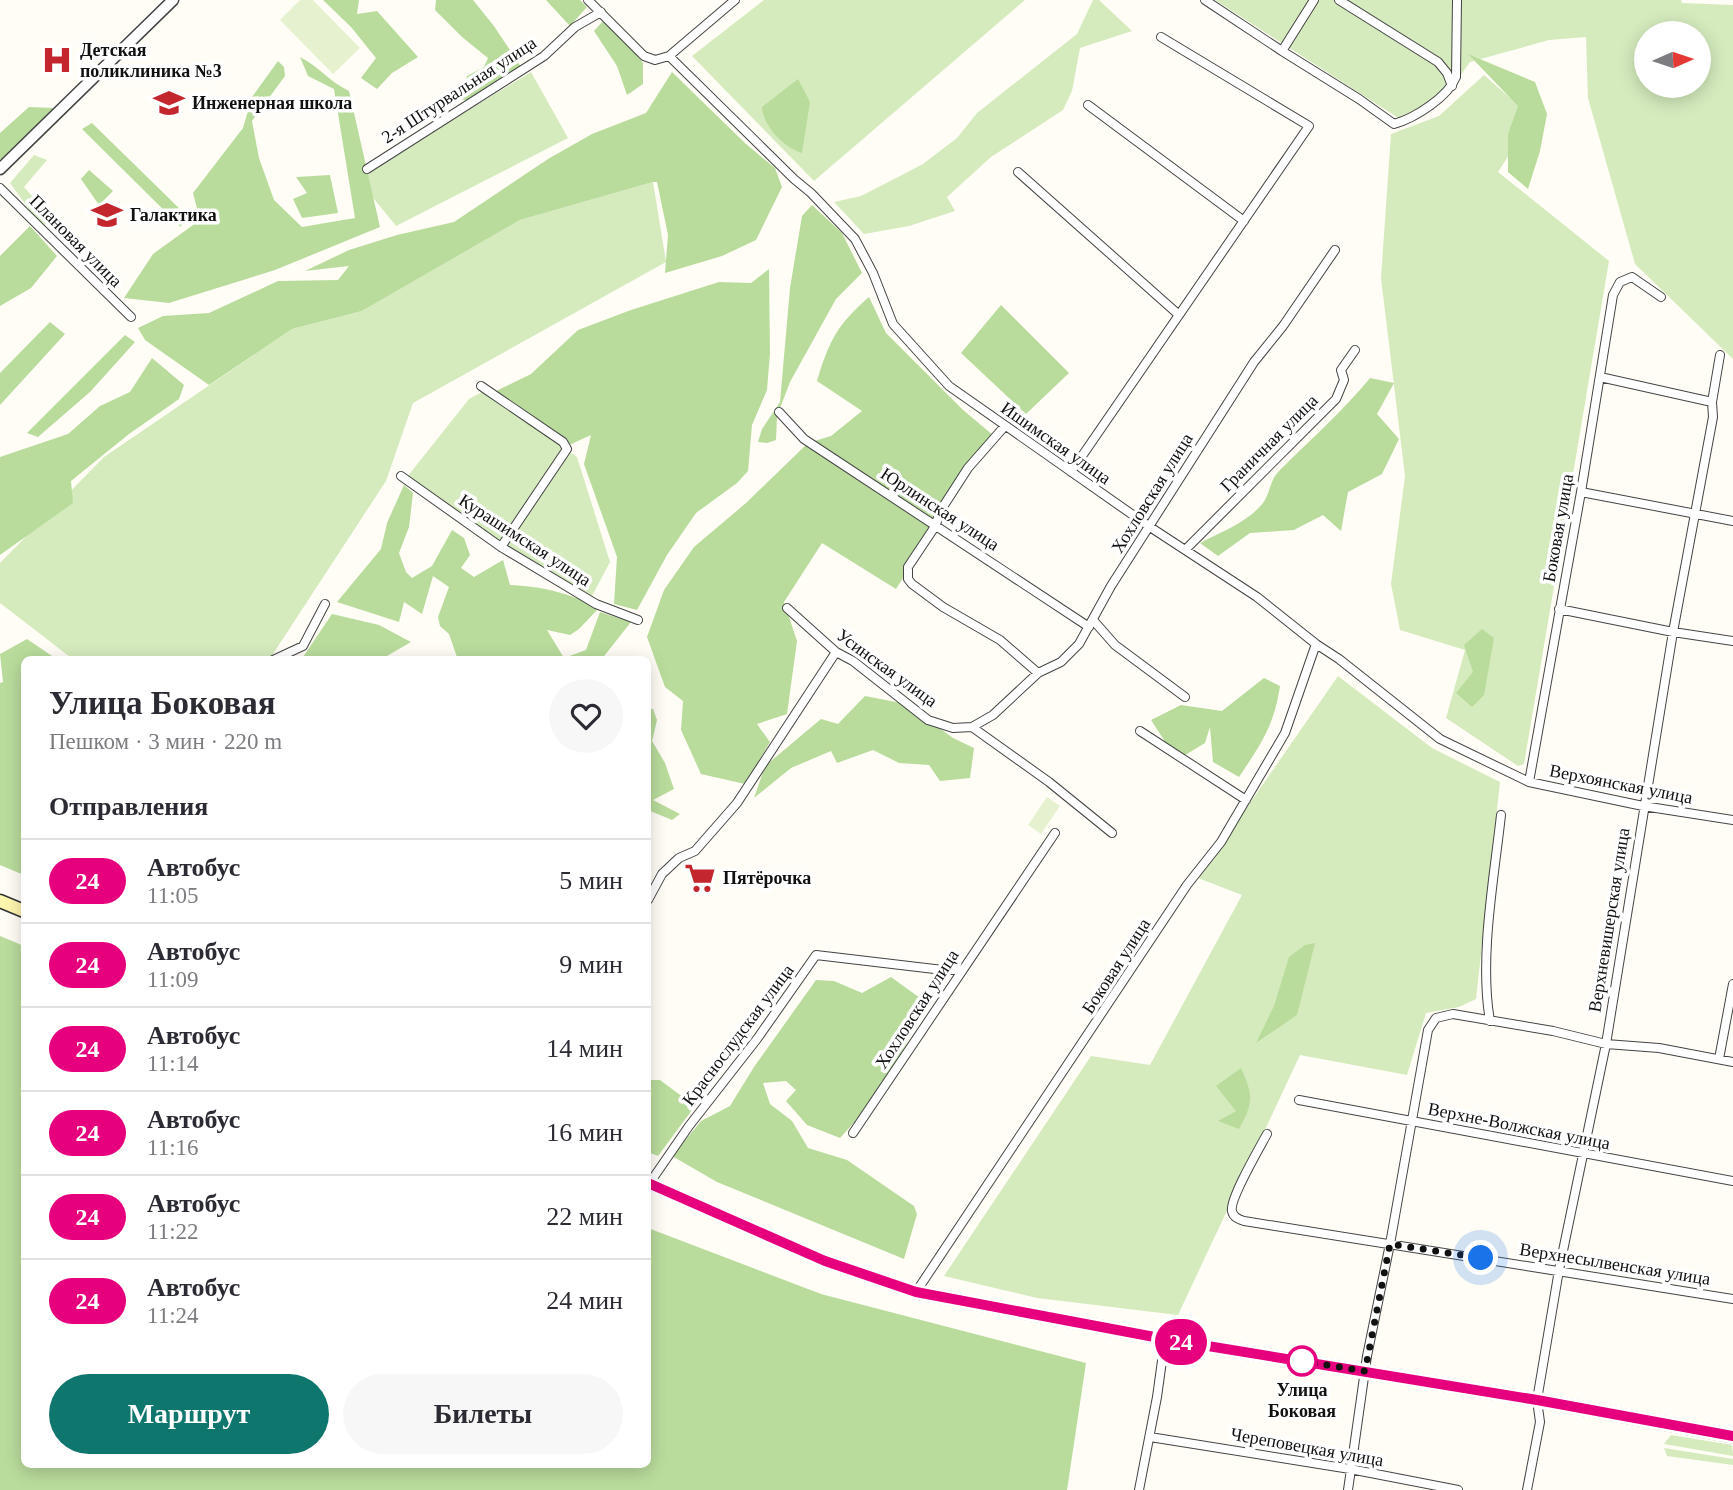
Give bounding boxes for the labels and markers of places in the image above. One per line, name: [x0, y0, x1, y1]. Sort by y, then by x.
place label: Детская поликлиника №3: [80, 40, 222, 81]
hospital icon: Детская поликлиника №3: [40, 43, 74, 77]
school or university icon: Инженерная школа: [152, 86, 186, 120]
place label: Инженерная школа: [192, 93, 352, 113]
school or university icon: Галактика: [90, 198, 124, 232]
place label: Галактика: [130, 205, 217, 225]
supermarket icon: Пятёрочка: [683, 861, 717, 895]
place label: Пятёрочка: [723, 868, 811, 888]
marker: Улица Боковая: [1287, 1346, 1317, 1376]
place label: Улица Боковая: [1268, 1380, 1336, 1421]

